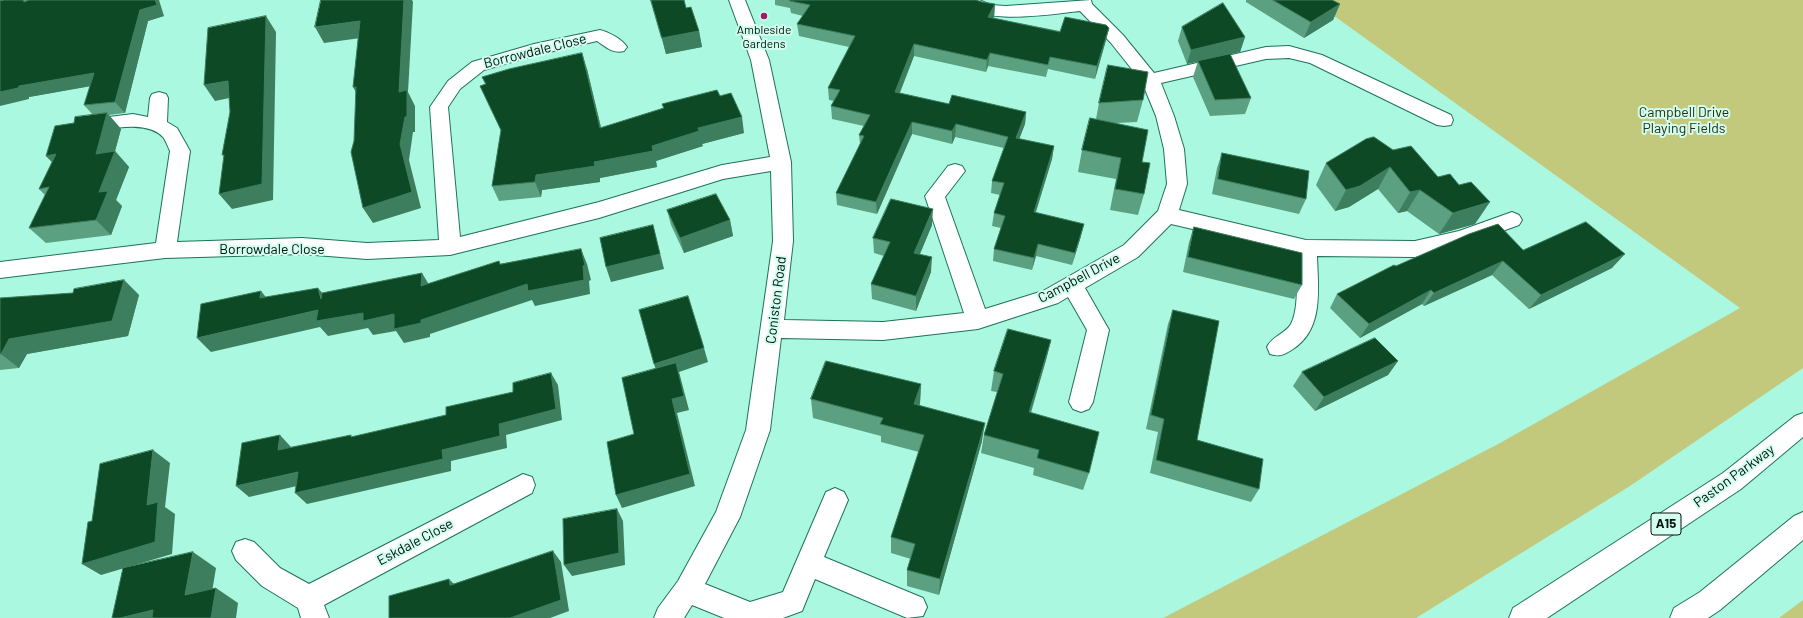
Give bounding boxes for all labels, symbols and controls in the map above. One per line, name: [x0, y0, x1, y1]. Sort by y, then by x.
marker: Ambleside Gardens: [759, 11, 769, 21]
place label: Ambleside Gardens: [737, 23, 791, 51]
street label: Borrowdale Close: [482, 30, 588, 72]
park label: Campbell Drive Playing Fields: [1639, 104, 1729, 136]
street label: Borrowdale Close: [219, 241, 325, 257]
street label: Campbell Drive: [1035, 249, 1123, 307]
street label: Coniston Road: [762, 255, 790, 345]
street label: Paston Parkway: [1690, 441, 1778, 511]
road number: A15: [1651, 513, 1681, 535]
street label: Eskdale Close: [374, 515, 456, 569]

